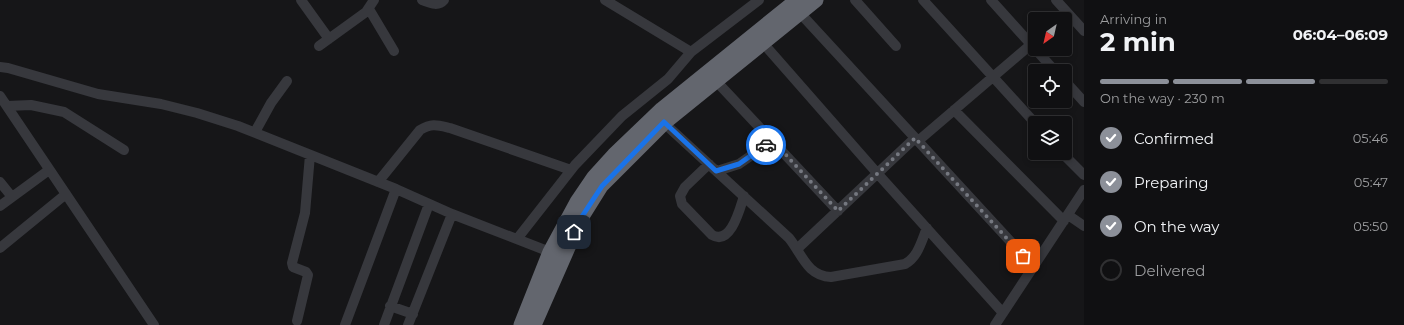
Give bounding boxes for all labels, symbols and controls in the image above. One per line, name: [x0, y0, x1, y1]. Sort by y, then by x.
text: Arriving in: [1100, 11, 1167, 27]
north arrow: [1028, 12, 1072, 56]
map controls: [1028, 12, 1072, 160]
text: 06:04–06:09: [1293, 25, 1388, 44]
text: 2 min: [1100, 26, 1176, 58]
button: locate: [1028, 64, 1072, 108]
text: On the way · 230 m: [1100, 90, 1225, 106]
button: layers: [1028, 116, 1072, 160]
courier: [746, 125, 786, 165]
icon: check: [1100, 127, 1122, 149]
text: Confirmed: [1134, 129, 1214, 148]
text: 05:46: [1353, 130, 1388, 146]
icon: car: [755, 134, 777, 156]
icon: check: [1100, 171, 1122, 193]
text: Preparing: [1134, 173, 1209, 192]
text: 05:47: [1354, 174, 1388, 190]
pin: [557, 215, 591, 249]
icon: check: [1100, 215, 1122, 237]
text: On the way: [1134, 217, 1219, 236]
text: 05:50: [1353, 218, 1388, 234]
icon: home: [563, 221, 585, 243]
pin: [1006, 239, 1040, 273]
icon: bag: [1012, 245, 1034, 267]
text: Delivered: [1134, 261, 1206, 280]

